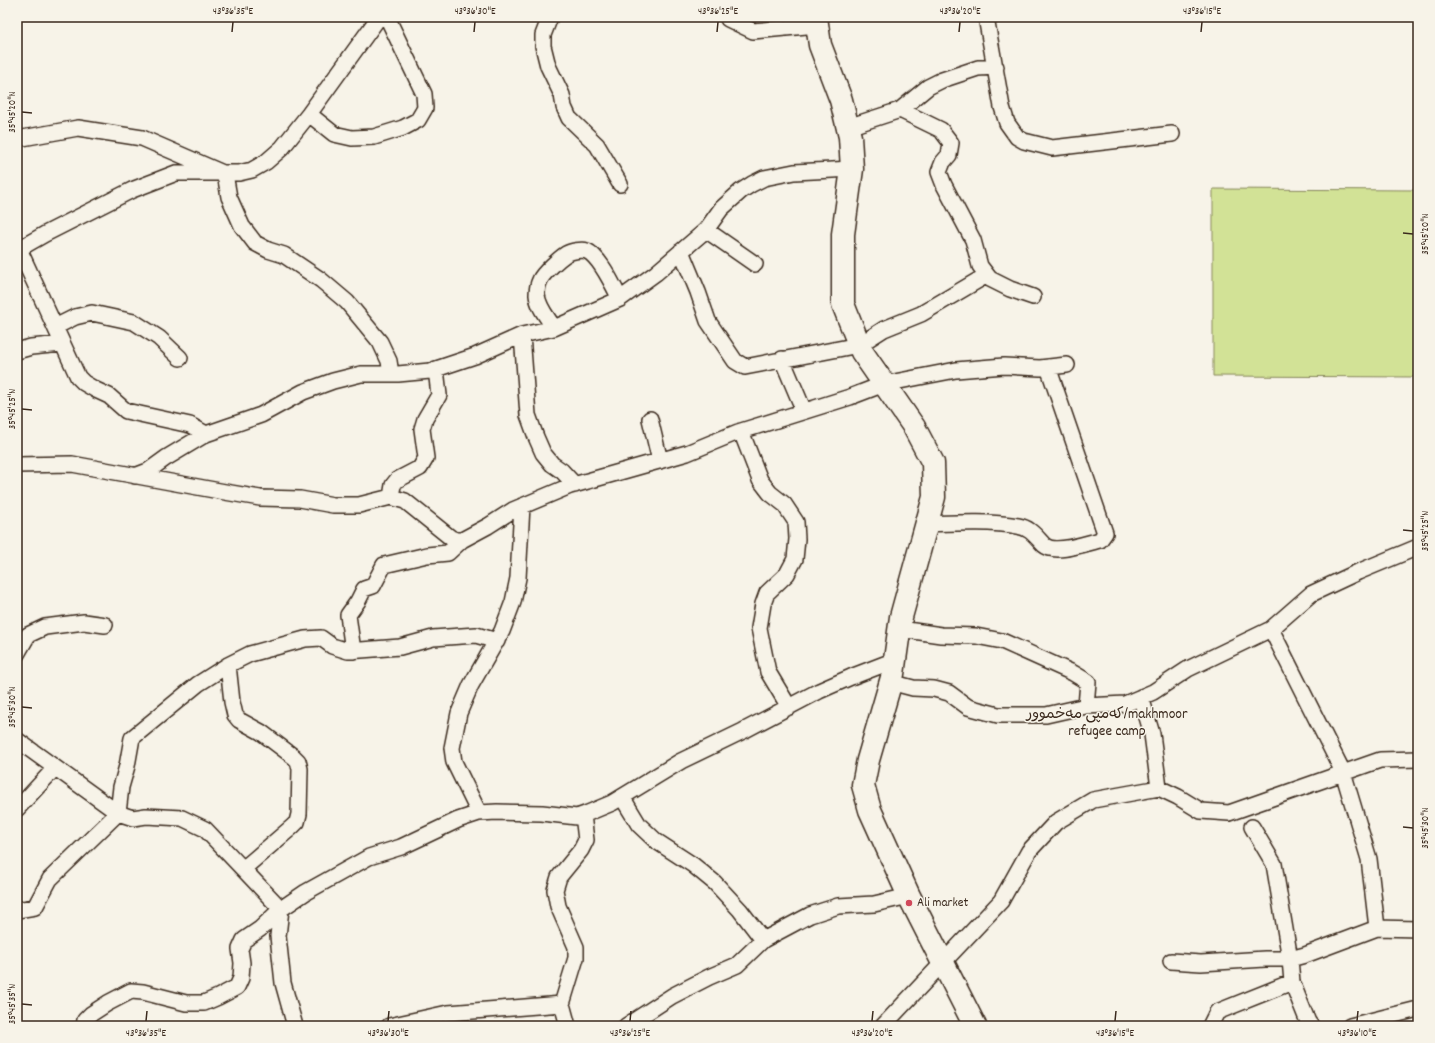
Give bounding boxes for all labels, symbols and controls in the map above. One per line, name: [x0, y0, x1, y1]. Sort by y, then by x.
text: 43°36'35"E: [213, 5, 254, 19]
text: 43°36'30"E: [454, 5, 496, 19]
text: 43°36'25"E: [698, 5, 739, 19]
text: 43°36'20"E: [939, 5, 981, 19]
text: 43°36'15"E: [1183, 5, 1221, 19]
text: 35°45'20"N: [6, 91, 20, 133]
text: 35°45'20"N: [1419, 213, 1433, 255]
text: 35°45'25"N: [6, 389, 20, 429]
text: 35°45'25"N: [1419, 511, 1433, 551]
text: 35°45'30"N: [6, 686, 20, 728]
district label: کەمپی مەخموور/makhmoor refugee camp: [1025, 704, 1188, 743]
text: 35°45'30"N: [1419, 807, 1433, 849]
place label: Ali market: [917, 894, 968, 913]
marker: Ali market: [904, 898, 914, 908]
text: 35°45'35"N: [6, 984, 20, 1024]
text: 43°36'35"E: [126, 1027, 167, 1041]
text: 43°36'30"E: [367, 1027, 409, 1041]
text: 43°36'25"E: [610, 1027, 651, 1041]
text: 43°36'20"E: [851, 1027, 893, 1041]
text: 43°36'15"E: [1096, 1027, 1134, 1041]
text: 43°36'10"E: [1338, 1027, 1377, 1041]

